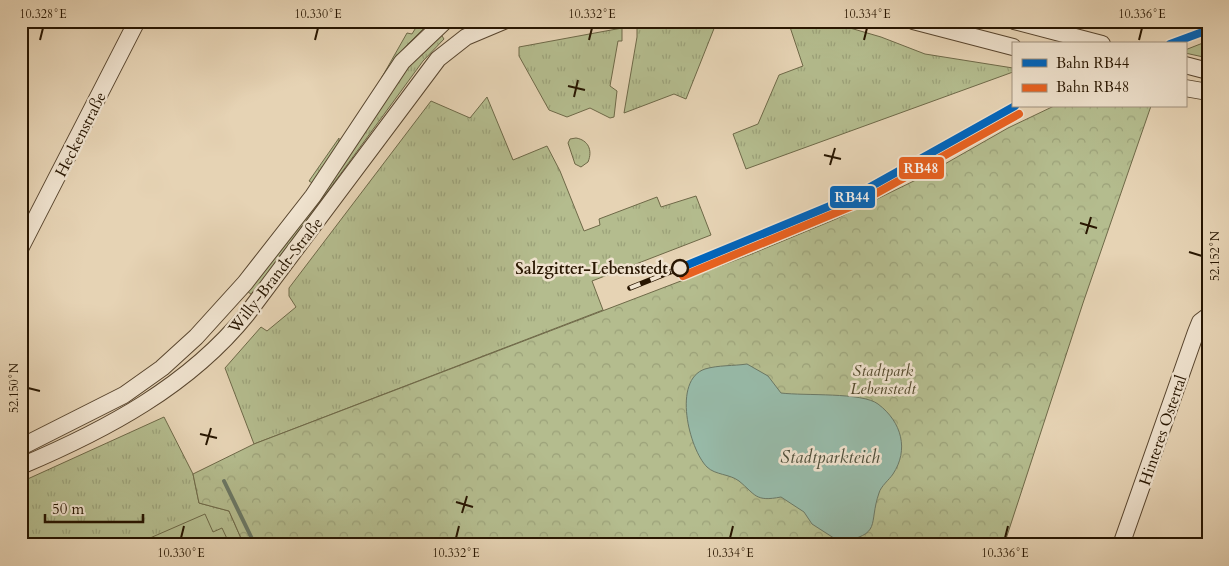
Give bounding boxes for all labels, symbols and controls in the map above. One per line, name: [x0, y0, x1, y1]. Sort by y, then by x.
text: 10.328°E: [19, 6, 67, 22]
text: 10.330°E: [294, 6, 342, 22]
text: 10.332°E: [568, 6, 616, 22]
text: 10.334°E: [843, 6, 891, 22]
text: 10.336°E: [1118, 6, 1166, 22]
legend: [1012, 42, 1186, 108]
text: Bahn RB44: [1056, 53, 1130, 73]
text: Bahn RB48: [1056, 77, 1129, 97]
street label: Heckenstraße: [50, 88, 112, 181]
line badge: RB48: [898, 156, 945, 180]
text: RB48: [904, 159, 938, 178]
line badge: RB44: [829, 185, 876, 209]
text: RB44: [835, 188, 869, 207]
street label: Willy-Brandt-Straße: [223, 213, 328, 339]
text: 52.152°N: [1207, 230, 1223, 281]
place label: Salzgitter-Lebenstedt: [515, 258, 668, 280]
marker: Salzgitter-Lebenstedt: [671, 259, 689, 277]
park label: Stadtpark Lebenstedt: [850, 360, 916, 400]
text: 52.150°N: [6, 362, 22, 413]
street label: Hinteres Ostertal: [1134, 372, 1192, 488]
water label: Stadtparkteich: [780, 445, 880, 470]
scale bar: [45, 491, 142, 523]
text: 50 m: [52, 499, 84, 519]
text: 10.330°E: [157, 545, 205, 561]
text: 10.332°E: [432, 545, 480, 561]
text: 10.334°E: [706, 545, 754, 561]
text: 10.336°E: [981, 545, 1029, 561]

